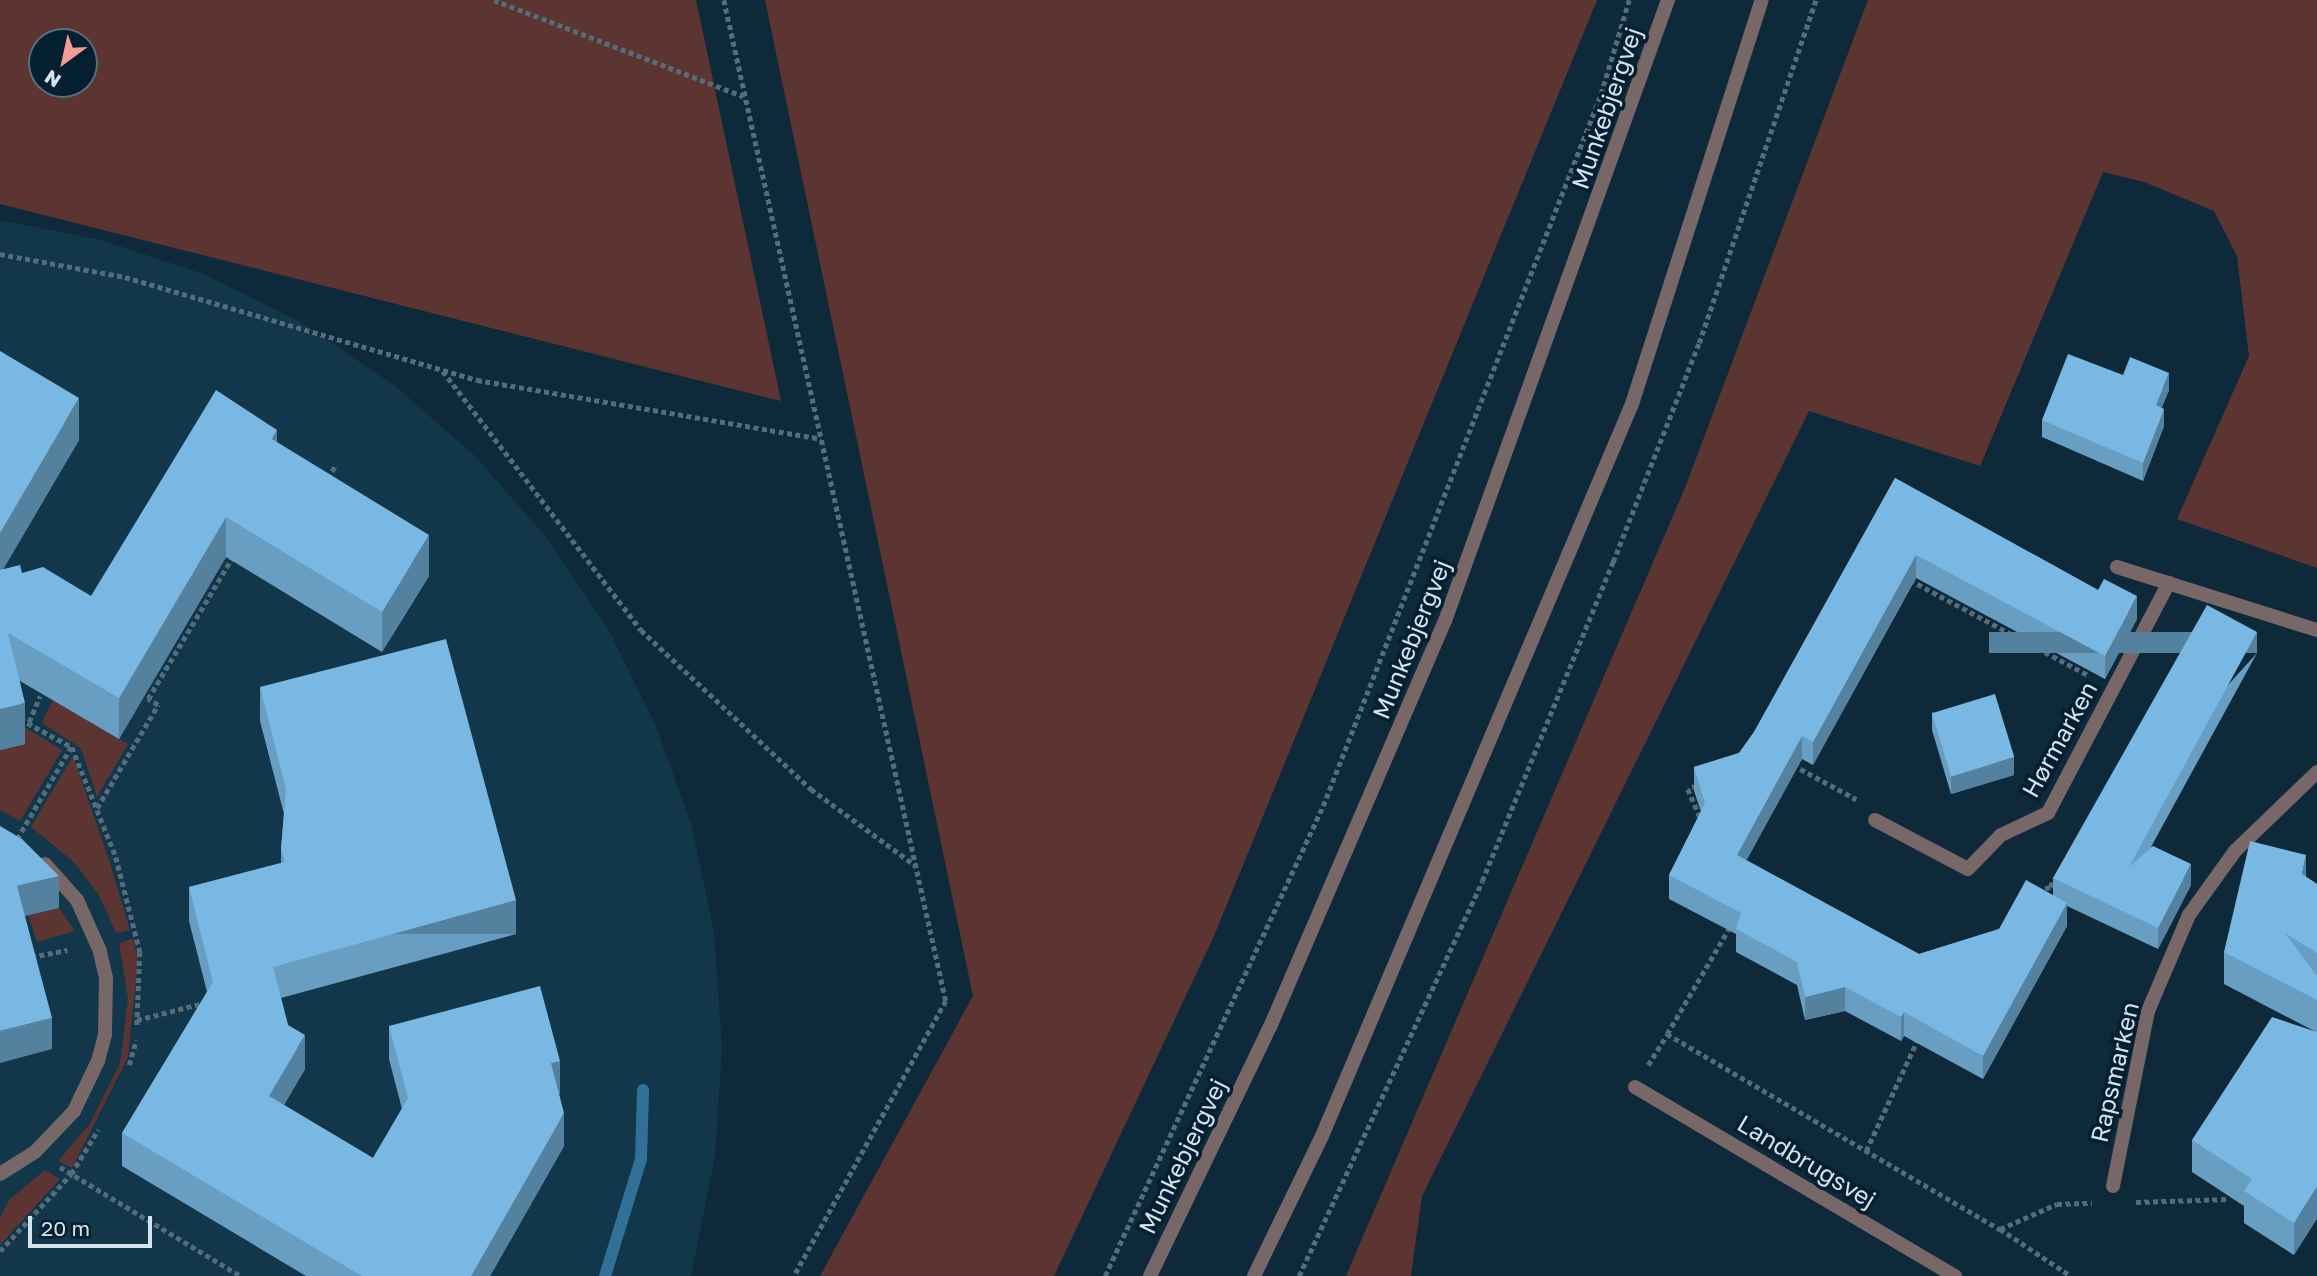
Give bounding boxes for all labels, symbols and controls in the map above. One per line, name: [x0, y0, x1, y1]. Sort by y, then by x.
street label: Munkebjergvej: [1565, 23, 1647, 193]
north arrow: [28, 28, 98, 98]
text: N: [40, 66, 65, 93]
street label: Munkebjergvej: [1366, 555, 1456, 723]
street label: Hørmarken: [2015, 676, 2103, 802]
street label: Rapsmarken: [2084, 999, 2144, 1145]
street label: Munkebjergvej: [1132, 1074, 1232, 1238]
street label: Landbrugsvej: [1733, 1108, 1881, 1214]
scale bar: [32, 1202, 156, 1246]
text: 20 m: [41, 1215, 90, 1241]

